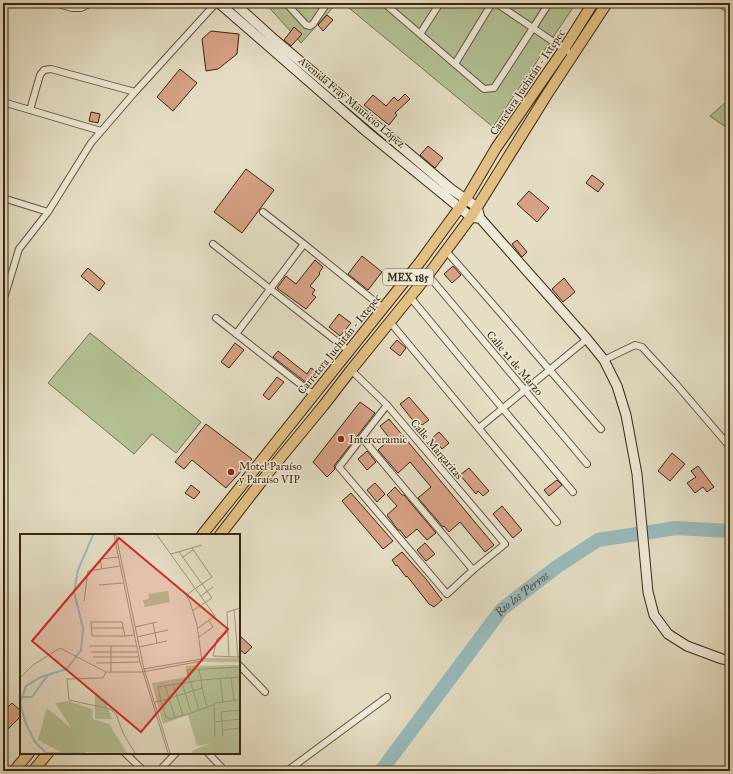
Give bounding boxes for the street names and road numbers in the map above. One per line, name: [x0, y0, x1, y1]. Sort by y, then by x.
street label: Carretera Juchitán - Ixtepec: [487, 27, 569, 138]
street label: Avenida Fray Mauricio López: [295, 53, 407, 151]
road number: MEX 185: [383, 269, 433, 285]
street label: Carretera Juchitán - Ixtepec: [295, 291, 385, 398]
street label: Calle 21 de Marzo: [484, 328, 546, 399]
street label: Calle Margaritas: [408, 417, 466, 482]

